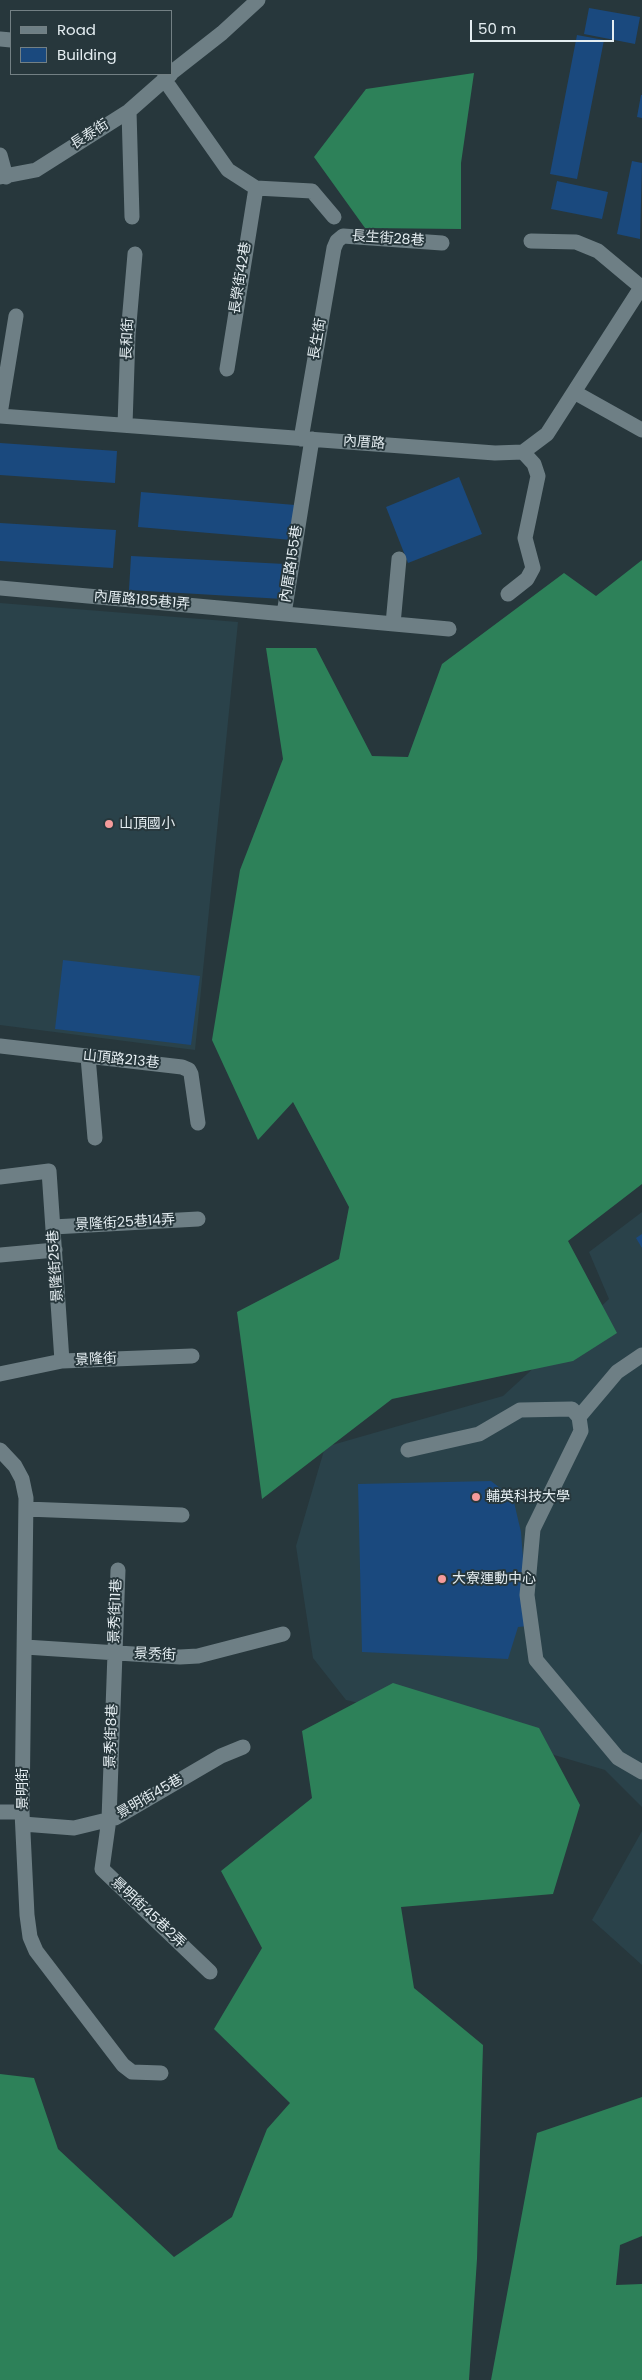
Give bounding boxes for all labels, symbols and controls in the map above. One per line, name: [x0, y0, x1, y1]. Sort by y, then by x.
legend: [10, 10, 172, 75]
scale bar: [472, 10, 616, 42]
text: 50 m: [478, 18, 516, 39]
text: Road: [57, 19, 96, 40]
text: Building: [57, 44, 117, 65]
street label: 長泰街: [68, 117, 112, 153]
street label: 長生街28巷: [351, 228, 425, 250]
street label: 長榮街42巷: [227, 241, 255, 315]
street label: 長生街: [306, 317, 330, 361]
street label: 長和街: [119, 318, 137, 360]
street label: 內厝路: [342, 433, 386, 453]
street label: 內厝路155巷: [278, 524, 306, 604]
street label: 內厝路185巷1弄: [93, 588, 191, 614]
place label: 山頂國小: [119, 816, 175, 832]
marker: 山頂國小: [103, 818, 115, 830]
street label: 山頂路213巷: [82, 1048, 160, 1072]
street label: 景隆街25巷14弄: [75, 1212, 175, 1234]
street label: 景隆街25巷: [45, 1229, 67, 1303]
street label: 景隆街: [75, 1351, 117, 1369]
place label: 輔英科技大學: [486, 1489, 570, 1505]
marker: 輔英科技大學: [470, 1491, 482, 1503]
place label: 大寮運動中心: [452, 1571, 536, 1587]
marker: 大寮運動中心: [436, 1573, 448, 1585]
street label: 景秀街11巷: [106, 1578, 126, 1644]
street label: 景秀街: [134, 1646, 176, 1664]
street label: 景秀街8巷: [102, 1703, 122, 1769]
street label: 景明街: [15, 1768, 31, 1810]
street label: 景明街45巷: [114, 1771, 186, 1823]
street label: 景明街45巷2弄: [107, 1874, 189, 1952]

